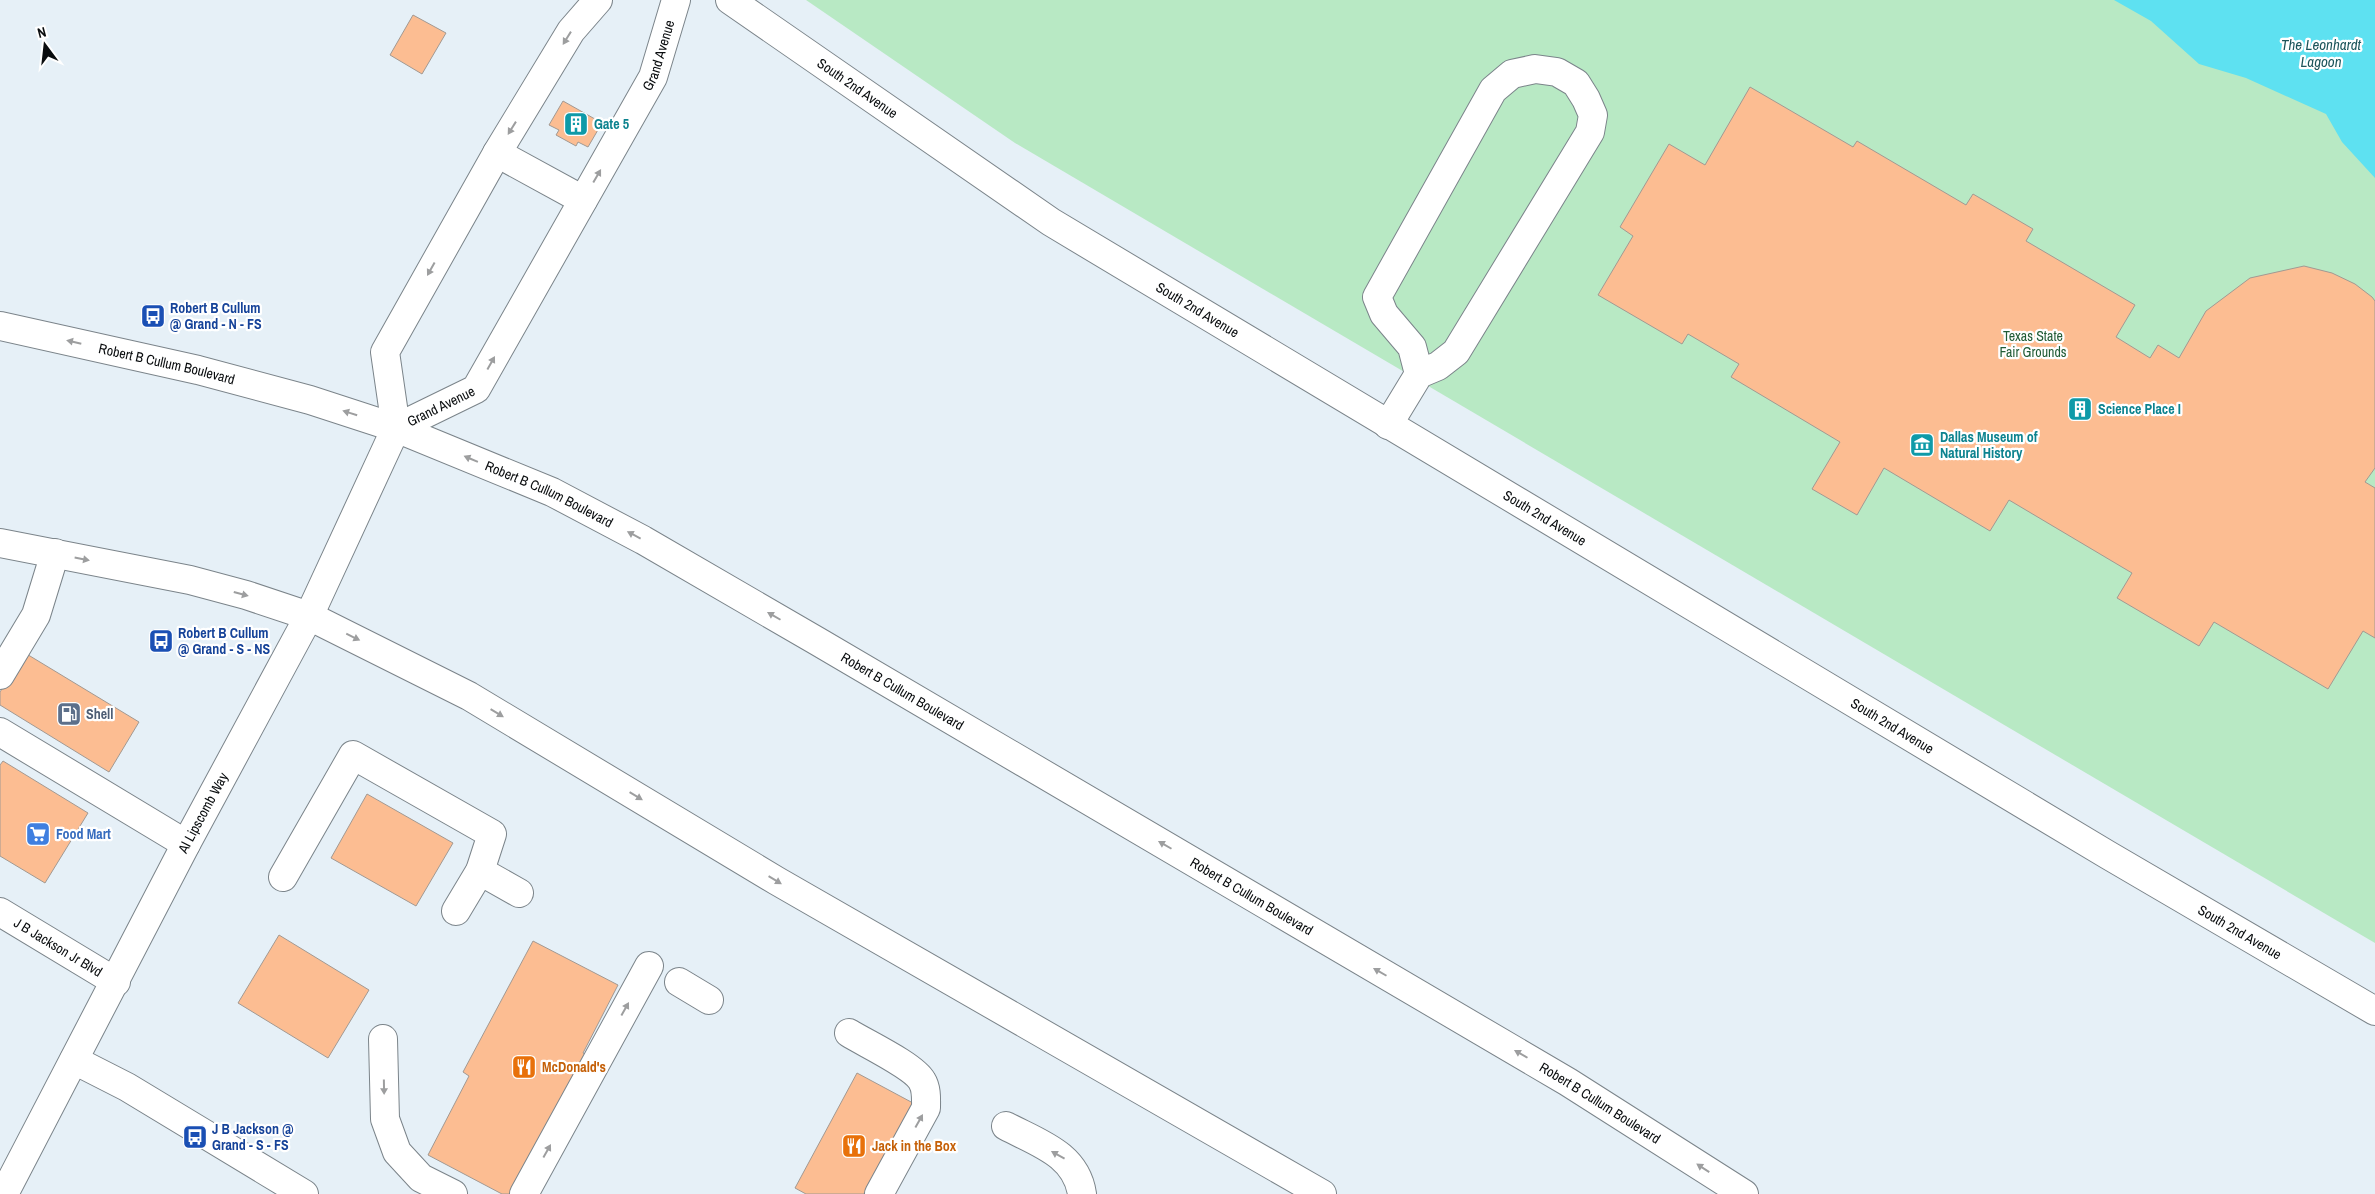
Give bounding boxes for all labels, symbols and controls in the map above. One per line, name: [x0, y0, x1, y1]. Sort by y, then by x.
street label: Grand Avenue: [638, 18, 678, 94]
north arrow: [20, 20, 70, 70]
text: N: [35, 23, 48, 42]
one-way arrow: [563, 31, 572, 44]
water label: The Leonhardt Lagoon: [2281, 34, 2362, 72]
street label: South 2nd Avenue: [814, 54, 901, 122]
building icon: Gate 5: [563, 111, 589, 137]
place label: Gate 5: [594, 115, 630, 133]
one-way arrow: [507, 122, 516, 135]
one-way arrow: [592, 169, 601, 182]
one-way arrow: [427, 262, 435, 277]
street label: South 2nd Avenue: [1153, 278, 1242, 342]
place label: Robert B Cullum @ Grand - N - FS: [170, 299, 262, 333]
bus stop icon: Robert B Cullum @ Grand - N - FS: [140, 303, 166, 329]
park label: Texas State Fair Grounds: [1999, 327, 2067, 361]
one-way arrow: [66, 338, 81, 346]
street label: Robert B Cullum Boulevard: [97, 339, 237, 388]
one-way arrow: [487, 356, 495, 370]
street label: Grand Avenue: [404, 382, 478, 430]
building icon: Science Place I: [2067, 396, 2093, 422]
place label: Science Place I: [2098, 400, 2181, 418]
one-way arrow: [342, 409, 357, 416]
place label: Dallas Museum of Natural History: [1940, 428, 2038, 462]
museum icon: Dallas Museum of Natural History: [1909, 432, 1935, 458]
one-way arrow: [464, 454, 478, 462]
street label: Robert B Cullum Boulevard: [482, 457, 616, 532]
street label: South 2nd Avenue: [1500, 486, 1590, 550]
one-way arrow: [626, 531, 641, 539]
one-way arrow: [75, 555, 90, 563]
one-way arrow: [233, 590, 248, 598]
one-way arrow: [768, 612, 781, 621]
place label: Robert B Cullum @ Grand - S - NS: [178, 624, 271, 658]
bus stop icon: Robert B Cullum @ Grand - S - NS: [148, 628, 174, 654]
one-way arrow: [346, 633, 360, 641]
street label: Robert B Cullum Boulevard: [838, 648, 967, 734]
street label: South 2nd Avenue: [1848, 694, 1937, 758]
fuel station icon: Shell: [56, 701, 82, 727]
place label: Shell: [86, 705, 113, 723]
one-way arrow: [490, 708, 503, 717]
street label: Al Lipscomb Way: [173, 769, 232, 857]
one-way arrow: [630, 792, 643, 801]
supermarket icon: Food Mart: [25, 821, 51, 847]
place label: Food Mart: [56, 825, 111, 843]
one-way arrow: [1158, 841, 1171, 850]
street label: Robert B Cullum Boulevard: [1187, 853, 1316, 939]
one-way arrow: [769, 876, 782, 885]
street label: South 2nd Avenue: [2195, 901, 2285, 963]
street label: J B Jackson Jr Blvd: [11, 914, 106, 981]
one-way arrow: [1374, 967, 1387, 976]
one-way arrow: [621, 1002, 630, 1015]
one-way arrow: [1513, 1050, 1528, 1058]
restaurant icon: McDonald's: [511, 1054, 537, 1080]
place label: McDonald's: [542, 1058, 606, 1076]
street label: Robert B Cullum Boulevard: [1536, 1058, 1664, 1147]
one-way arrow: [380, 1080, 388, 1096]
one-way arrow: [915, 1113, 923, 1128]
place label: J B Jackson @ Grand - S - FS: [212, 1120, 293, 1154]
bus stop icon: J B Jackson @ Grand - S - FS: [182, 1124, 208, 1150]
restaurant icon: Jack in the Box: [841, 1133, 867, 1159]
place label: Jack in the Box: [872, 1137, 957, 1155]
one-way arrow: [543, 1144, 551, 1159]
one-way arrow: [1051, 1150, 1064, 1159]
one-way arrow: [1696, 1163, 1710, 1172]

